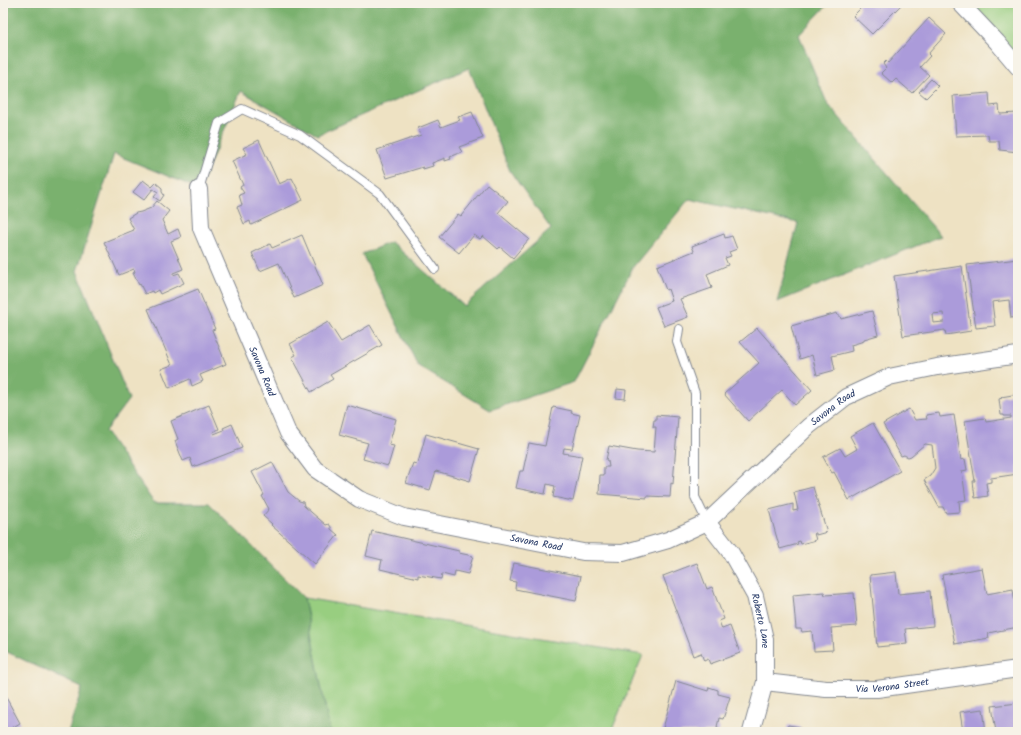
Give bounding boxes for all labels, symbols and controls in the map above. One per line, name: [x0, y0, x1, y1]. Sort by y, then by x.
street label: Savona Road: [244, 344, 280, 400]
street label: Savona Road: [807, 385, 859, 430]
street label: Savona Road: [509, 530, 565, 556]
street label: Roberto Lane: [747, 592, 773, 649]
street label: Via Verona Street: [856, 674, 930, 697]

